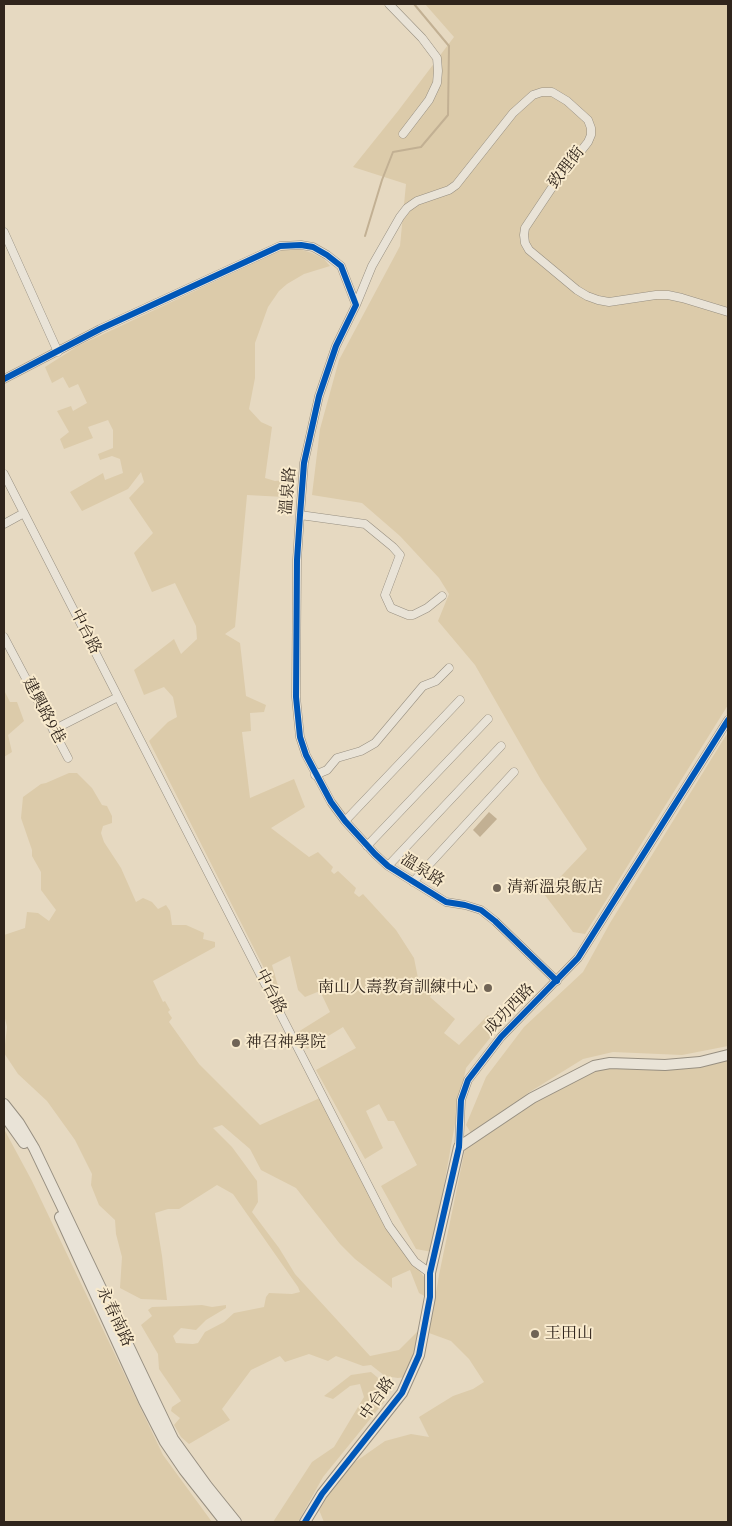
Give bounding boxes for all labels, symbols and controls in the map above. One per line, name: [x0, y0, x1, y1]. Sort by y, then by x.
street label: 致理街: [545, 143, 589, 193]
street label: 溫泉路: [277, 466, 301, 516]
street label: 中台路: [66, 606, 104, 658]
street label: 建興路9巷: [18, 675, 68, 747]
street label: 溫泉路: [397, 850, 447, 892]
place label: 清新溫泉飯店: [507, 878, 603, 898]
marker: 清新溫泉飯店: [491, 882, 503, 894]
street label: 中台路: [251, 966, 289, 1018]
place label: 南山人壽教育訓練中心: [318, 978, 478, 998]
street label: 成功西路: [481, 980, 539, 1040]
marker: 南山人壽教育訓練中心: [482, 982, 494, 994]
place label: 神召神學院: [246, 1033, 326, 1053]
marker: 神召神學院: [230, 1037, 242, 1049]
street label: 永春南路: [92, 1284, 136, 1350]
place label: 王田山: [545, 1324, 593, 1344]
marker: 王田山: [529, 1328, 541, 1340]
street label: 中台路: [356, 1374, 400, 1424]

